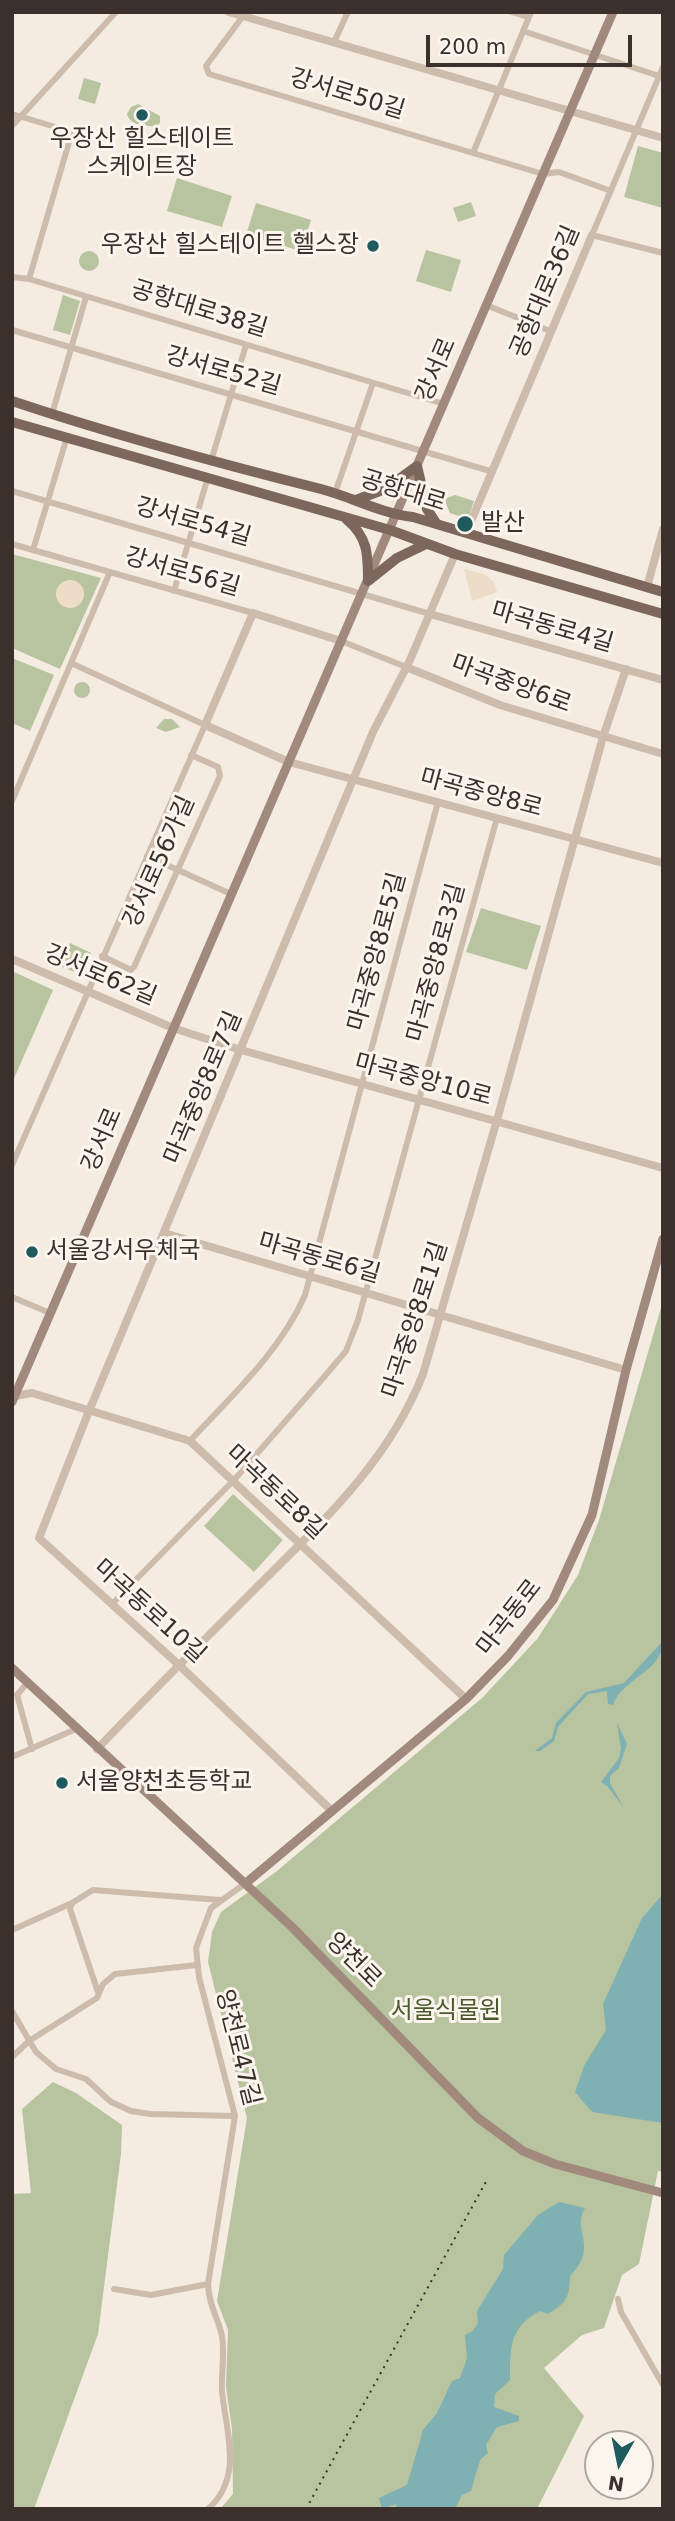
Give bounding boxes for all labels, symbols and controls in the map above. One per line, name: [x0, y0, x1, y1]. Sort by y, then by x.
scale bar: [430, 21, 636, 65]
text: 200 m: [439, 35, 506, 59]
street label: 강서로50길: [286, 64, 408, 126]
marker: 우장산 힐스테이트 스케이트장: [134, 107, 150, 123]
place label: 우장산 힐스테이트 스케이트장: [50, 126, 234, 182]
street label: 공항대로36길: [505, 222, 587, 362]
place label: 우장산 힐스테이트 헬스장: [101, 232, 359, 260]
marker: 우장산 힐스테이트 헬스장: [365, 238, 381, 254]
street label: 공항대로38길: [127, 276, 271, 344]
street label: 강서로: [411, 334, 463, 406]
street label: 강서로52길: [162, 342, 284, 402]
street label: 공항대로: [357, 465, 449, 519]
street label: 강서로54길: [132, 493, 254, 553]
place label: 발산: [481, 510, 525, 538]
marker: 발산: [455, 514, 475, 534]
street label: 강서로56길: [121, 543, 243, 603]
street label: 마곡동로4길: [488, 597, 616, 659]
street label: 마곡중앙6로: [447, 650, 575, 720]
street label: 마곡중앙8로: [417, 764, 545, 824]
street label: 강서로56가길: [118, 792, 202, 932]
street label: 마곡중앙8로5길: [343, 870, 413, 1034]
street label: 마곡중앙8로3길: [402, 881, 472, 1045]
street label: 강서로62길: [40, 940, 160, 1012]
street label: 마곡중앙8로7길: [159, 1007, 249, 1169]
street label: 마곡중앙10로: [351, 1049, 495, 1113]
street label: 강서로: [77, 1104, 129, 1176]
street label: 마곡동로6길: [255, 1228, 383, 1290]
place label: 서울강서우체국: [46, 1238, 201, 1266]
street label: 마곡중앙8로1길: [377, 1238, 455, 1402]
marker: 서울강서우체국: [24, 1244, 40, 1260]
street label: 마곡동로8길: [219, 1440, 331, 1546]
street label: 마곡동로10길: [87, 1554, 211, 1670]
street label: 마곡동로: [471, 1574, 549, 1662]
place label: 서울양천초등학교: [76, 1769, 253, 1797]
marker: 서울양천초등학교: [54, 1775, 70, 1791]
street label: 양천로: [319, 1927, 387, 1995]
street label: 양천로47길: [209, 1987, 265, 2109]
park label: 서울식물원: [391, 1998, 501, 2026]
north arrow: [584, 2430, 654, 2500]
text: N: [606, 2472, 626, 2496]

